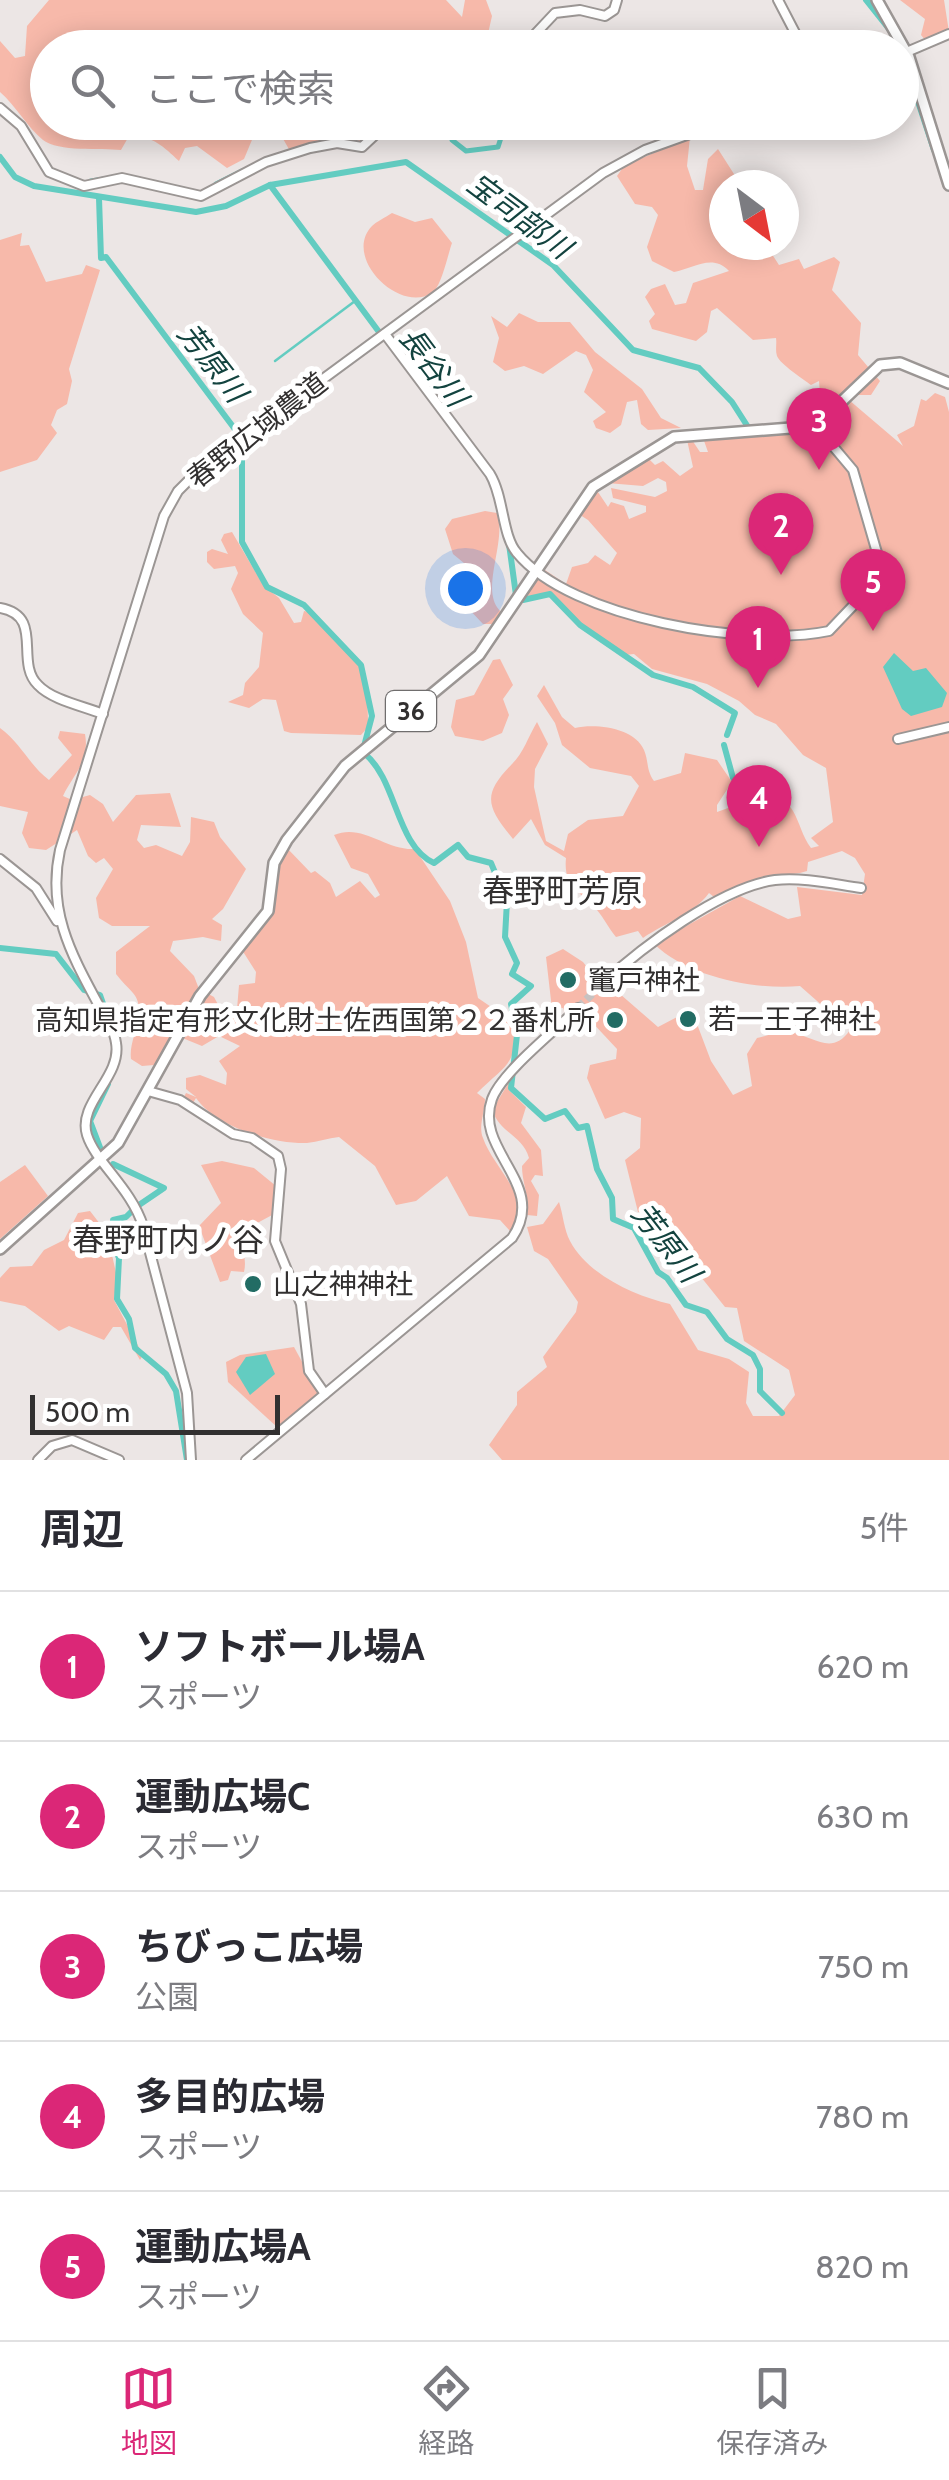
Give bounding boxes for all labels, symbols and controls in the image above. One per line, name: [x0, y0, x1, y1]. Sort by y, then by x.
search box: [30, 30, 919, 140]
icon: search: [65, 58, 120, 113]
text: ここで検索: [145, 65, 335, 112]
water label: 宝司部川: [460, 165, 581, 268]
north arrow: [709, 170, 799, 260]
water label: 芳原川: [170, 316, 257, 412]
water label: 長谷川: [392, 320, 477, 416]
street label: 春野広域農道: [180, 365, 334, 495]
pin: 3: [786, 388, 852, 470]
pin: 2: [748, 492, 814, 575]
pin: 5: [840, 548, 906, 631]
your location: [440, 563, 491, 614]
pin: 1: [726, 606, 790, 688]
road number: 36: [386, 691, 436, 731]
pin: 4: [726, 764, 792, 847]
district label: 春野町芳原: [482, 871, 642, 910]
place label: 竃戸神社: [588, 963, 700, 997]
marker: 竃戸神社: [557, 969, 579, 991]
place label: 若一王子神社: [708, 1002, 876, 1036]
place label: 高知県指定有形文化財土佐西国第２２番札所: [35, 1003, 595, 1037]
marker: 若一王子神社: [677, 1008, 699, 1030]
marker: 高知県指定有形文化財土佐西国第２２番札所: [604, 1009, 626, 1031]
water label: 芳原川: [624, 1196, 711, 1292]
district label: 春野町内ノ谷: [72, 1220, 264, 1259]
place label: 山之神神社: [273, 1267, 413, 1301]
marker: 山之神神社: [242, 1273, 264, 1295]
scale bar: [30, 1390, 280, 1434]
text: 500 m: [45, 1395, 130, 1429]
text: 周辺: [40, 1503, 124, 1555]
text: 5件: [860, 1508, 909, 1547]
text: ソフトボール場A: [135, 1623, 425, 1670]
text: 1: [67, 1647, 78, 1686]
text: 620 m: [816, 1647, 909, 1686]
text: スポーツ: [135, 1677, 262, 1716]
text: 運動広場C: [135, 1773, 310, 1820]
text: 2: [64, 1797, 81, 1836]
text: 630 m: [816, 1797, 909, 1836]
text: スポーツ: [135, 1827, 262, 1866]
text: ちびっこ広場: [135, 1923, 363, 1970]
text: 3: [64, 1947, 81, 1986]
text: 750 m: [818, 1947, 909, 1986]
text: 公園: [135, 1977, 199, 2016]
text: 多目的広場: [135, 2073, 325, 2120]
text: 4: [63, 2097, 82, 2136]
text: 780 m: [816, 2097, 909, 2136]
text: スポーツ: [135, 2127, 262, 2166]
text: 運動広場A: [135, 2223, 311, 2270]
text: 5: [64, 2247, 81, 2286]
text: 820 m: [815, 2247, 909, 2286]
text: スポーツ: [135, 2277, 262, 2316]
tab: 地図: [121, 2361, 177, 2461]
tab: 経路: [418, 2361, 474, 2461]
tab: 保存済み: [716, 2361, 828, 2461]

